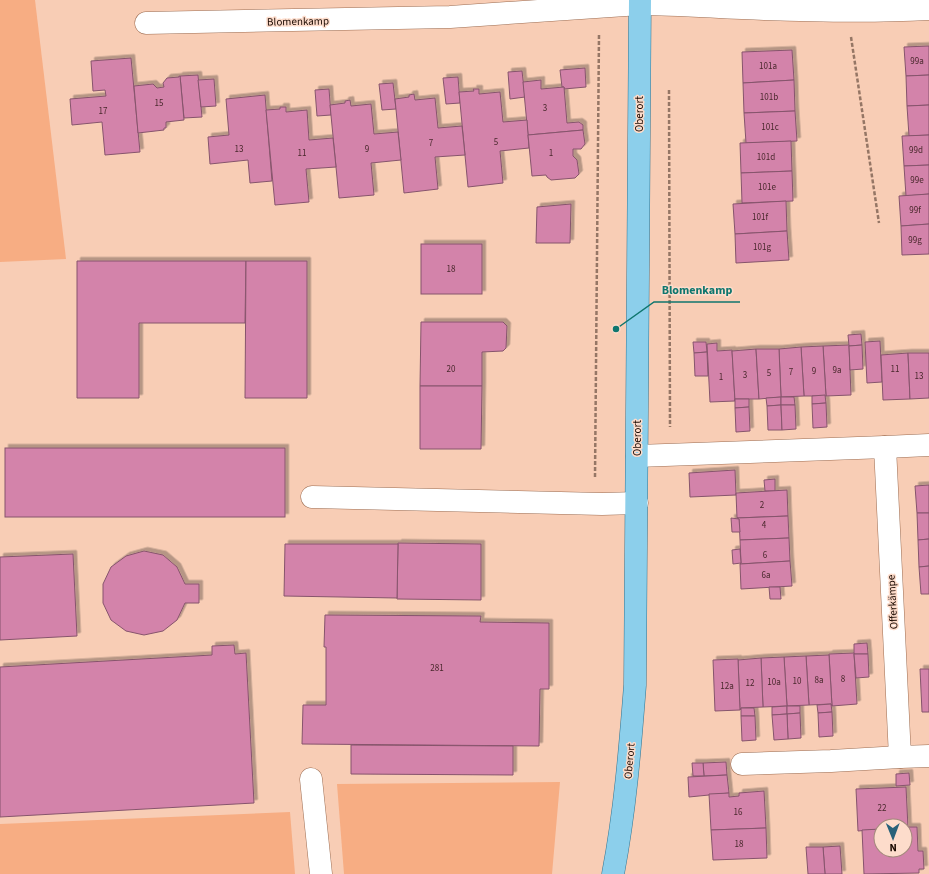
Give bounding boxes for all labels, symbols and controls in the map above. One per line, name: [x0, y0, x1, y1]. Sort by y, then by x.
street label: Blomenkamp: [267, 13, 329, 30]
house number: 99a: [910, 55, 924, 68]
house number: 101a: [759, 60, 777, 73]
house number: 101b: [760, 91, 778, 104]
street label: Oberort: [632, 96, 647, 132]
house number: 15: [155, 97, 164, 110]
house number: 3: [543, 102, 548, 115]
house number: 17: [99, 105, 108, 118]
house number: 101c: [761, 121, 779, 134]
house number: 5: [494, 136, 499, 149]
house number: 7: [429, 137, 434, 150]
house number: 13: [235, 143, 244, 156]
house number: 9: [365, 143, 370, 156]
house number: 99d: [909, 144, 923, 157]
house number: 11: [298, 147, 306, 160]
house number: 1: [549, 147, 553, 160]
house number: 101d: [757, 151, 775, 164]
house number: 99e: [910, 174, 924, 187]
house number: 101e: [758, 181, 776, 194]
house number: 99f: [909, 204, 921, 217]
house number: 101f: [752, 211, 768, 224]
house number: 99g: [908, 234, 922, 247]
house number: 101g: [753, 241, 771, 254]
house number: 18: [447, 263, 456, 276]
callout: Blomenkamp: [654, 278, 740, 302]
text: Blomenkamp: [662, 282, 732, 299]
house number: 20: [447, 363, 456, 376]
house number: 11: [891, 363, 899, 376]
house number: 9a: [832, 364, 842, 377]
house number: 9: [812, 365, 817, 378]
house number: 7: [789, 366, 794, 379]
house number: 5: [767, 367, 772, 380]
house number: 3: [743, 369, 748, 382]
house number: 13: [915, 370, 924, 383]
house number: 1: [719, 371, 723, 384]
street label: Oberort: [630, 420, 645, 456]
house number: 2: [760, 499, 765, 512]
house number: 4: [762, 519, 767, 532]
house number: 6: [763, 549, 768, 562]
house number: 6a: [761, 569, 771, 582]
street label: Offerkämpe: [884, 574, 901, 630]
house number: 281: [430, 662, 444, 675]
house number: 8: [841, 673, 846, 686]
house number: 8a: [814, 674, 824, 687]
house number: 10: [793, 675, 802, 688]
house number: 10a: [767, 676, 781, 689]
house number: 12: [746, 677, 755, 690]
house number: 12a: [720, 680, 734, 693]
street label: Oberort: [620, 742, 639, 780]
house number: 22: [878, 802, 887, 815]
house number: 16: [734, 806, 743, 819]
north arrow: [873, 818, 913, 858]
house number: 18: [735, 838, 744, 851]
text: N: [889, 840, 897, 855]

